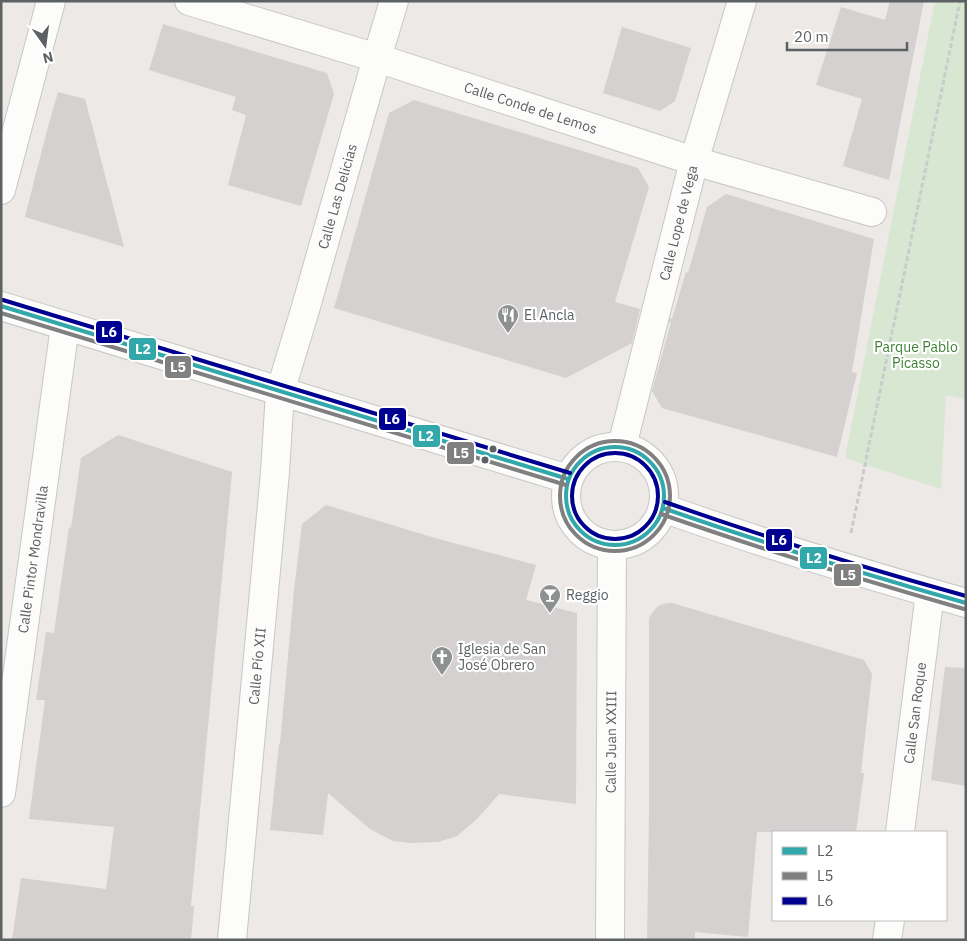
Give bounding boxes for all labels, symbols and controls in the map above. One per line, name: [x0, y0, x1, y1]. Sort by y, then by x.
north arrow: [20, 20, 70, 70]
scale bar: [787, 20, 907, 52]
text: 20 m: [794, 27, 829, 46]
text: N: [41, 48, 55, 68]
street label: Calle Conde de Lemos: [462, 78, 600, 138]
street label: Calle Las Delicias: [314, 142, 361, 251]
street label: Calle Lope de Vega: [655, 163, 702, 283]
restaurant icon: El Ancla: [496, 303, 520, 334]
place label: El Ancla: [524, 306, 575, 324]
line badge: L6: [95, 320, 123, 344]
text: L6: [101, 323, 117, 341]
line badge: L2: [128, 337, 157, 361]
park label: Parque Pablo Picasso: [874, 338, 958, 372]
text: L2: [135, 340, 151, 358]
line badge: L5: [164, 355, 192, 379]
text: L5: [170, 358, 186, 376]
line badge: L6: [378, 407, 407, 431]
text: L6: [384, 410, 400, 428]
line badge: L2: [412, 424, 441, 448]
text: L2: [418, 427, 434, 445]
line badge: L5: [446, 441, 475, 465]
text: L5: [453, 444, 469, 462]
unlabelled marker: [488, 444, 498, 454]
unlabelled marker: [480, 455, 490, 465]
street label: Calle Pintor Mondravilla: [14, 484, 52, 634]
line badge: L6: [765, 528, 793, 552]
text: L6: [771, 531, 787, 549]
line badge: L2: [799, 546, 828, 570]
text: L2: [806, 549, 822, 567]
line badge: L5: [833, 563, 862, 587]
text: L5: [840, 566, 856, 584]
bar icon: Reggio: [538, 583, 562, 614]
place label: Reggio: [566, 586, 609, 604]
street label: Calle Pío XII: [245, 627, 270, 706]
place label: Iglesia de San José Obrero: [458, 640, 546, 674]
church icon: Iglesia de San José Obrero: [430, 645, 454, 676]
street label: Calle San Roque: [900, 661, 930, 765]
street label: Calle Juan XXIII: [602, 691, 620, 793]
legend: [772, 831, 947, 921]
text: L2: [817, 841, 834, 860]
text: L5: [817, 866, 834, 885]
text: L6: [817, 891, 834, 910]

